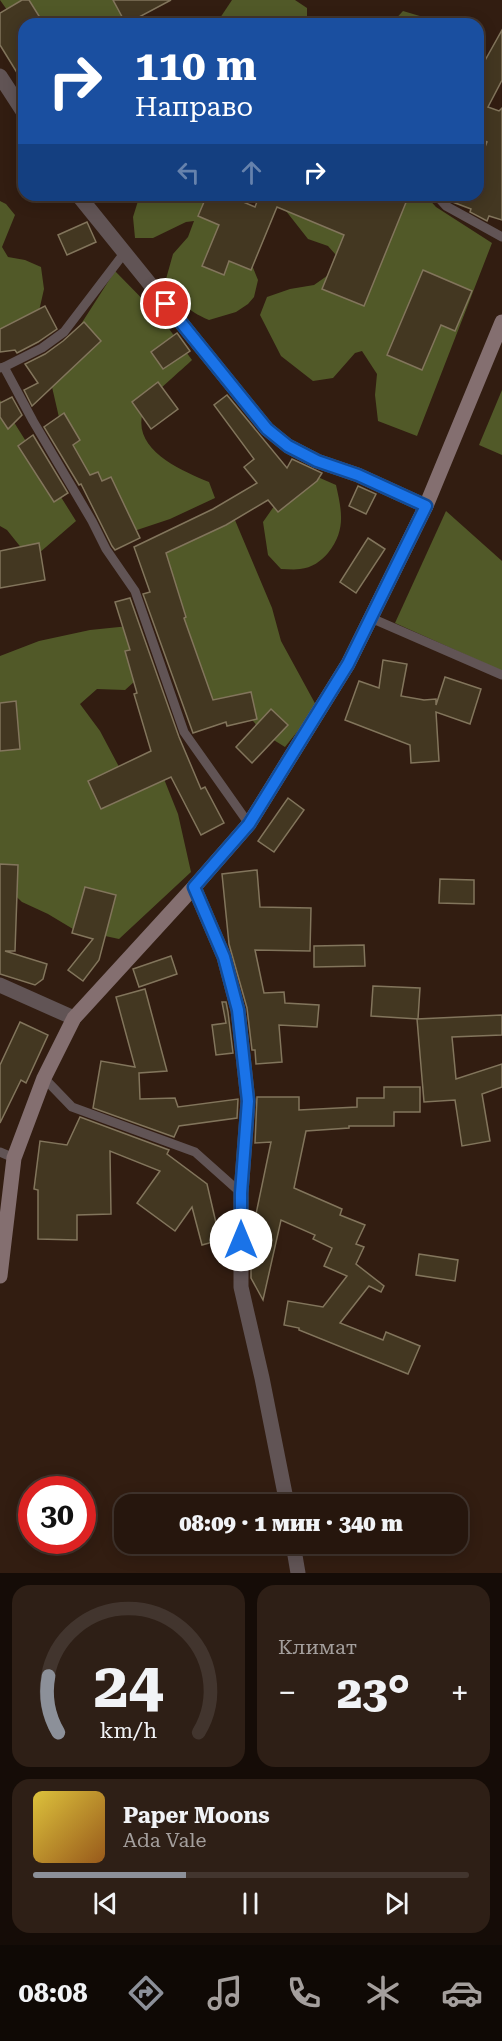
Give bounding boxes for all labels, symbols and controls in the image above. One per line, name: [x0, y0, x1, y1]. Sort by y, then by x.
text: 110 m: [135, 41, 257, 90]
icon: right: [36, 42, 114, 120]
text: Направо: [135, 91, 253, 123]
icon: left: [172, 156, 205, 189]
icon: ahead: [235, 156, 268, 189]
icon: right: [298, 156, 331, 189]
pin: [140, 278, 191, 329]
icon: arrive: [149, 287, 182, 320]
position arrow: [209, 1208, 273, 1272]
speed limit sign: 30: [18, 1476, 96, 1554]
text: 08:09 · 1 мин · 340 m: [179, 1511, 403, 1536]
text: Климат: [278, 1635, 357, 1659]
text: 24: [94, 1649, 163, 1722]
text: 23°: [337, 1666, 410, 1719]
text: −: [278, 1673, 296, 1712]
text: +: [451, 1673, 469, 1712]
text: km/h: [100, 1718, 157, 1743]
text: Paper Moons: [123, 1803, 270, 1828]
text: Ada Vale: [123, 1828, 206, 1852]
icon: previous: [89, 1887, 122, 1920]
icon: pause: [234, 1887, 267, 1920]
icon: next: [380, 1887, 413, 1920]
icon: directions: [125, 1972, 167, 2014]
icon: music: [204, 1972, 246, 2014]
icon: phone: [283, 1972, 325, 2014]
icon: climate: [362, 1972, 404, 2014]
icon: car: [441, 1972, 483, 2014]
text: 08:08: [19, 1977, 88, 2009]

